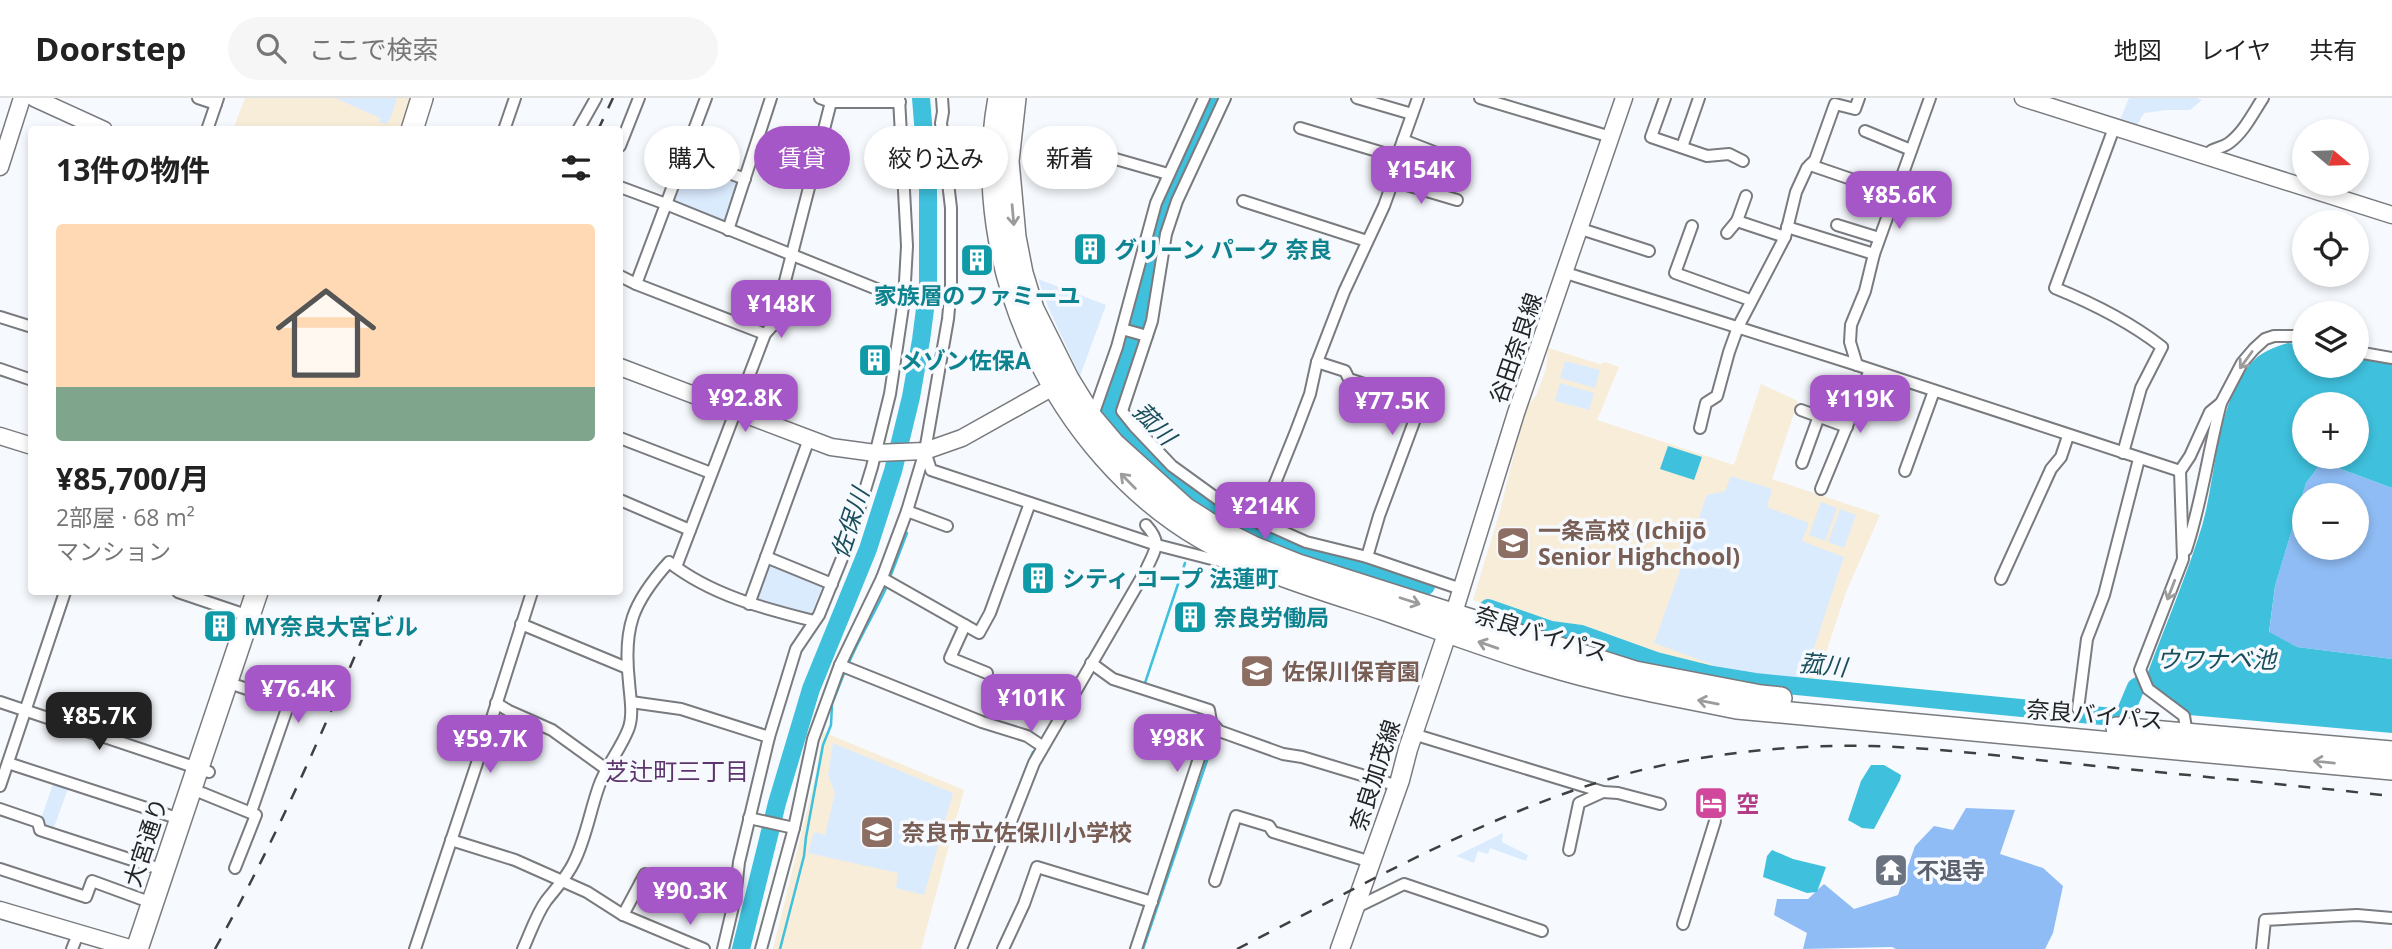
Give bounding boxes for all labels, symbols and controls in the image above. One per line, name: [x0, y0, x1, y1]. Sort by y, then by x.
search box: [228, 17, 718, 80]
text: Doorstep: [35, 26, 186, 71]
icon: search: [252, 29, 290, 67]
text: ここで検索: [308, 31, 438, 67]
text: 地図: [2114, 33, 2162, 66]
text: レイヤ: [2200, 33, 2271, 66]
text: 共有: [2309, 33, 2357, 66]
north arrow: [2292, 119, 2370, 196]
map controls: [2292, 119, 2369, 560]
chip: 購入: [644, 126, 740, 189]
chip: 賃貸: [754, 126, 850, 189]
chip: 絞り込み: [864, 126, 1008, 189]
chip: 新着: [1022, 126, 1118, 189]
pin: ¥154K: [1372, 146, 1470, 206]
text: 13件の物件: [56, 149, 210, 190]
icon: filters: [557, 149, 595, 187]
text: ¥154K: [1387, 153, 1455, 185]
pin: ¥85.6K: [1842, 172, 1956, 231]
text: ¥85.6K: [1862, 178, 1936, 210]
one-way arrow: [1007, 203, 1020, 225]
button: locate: [2292, 210, 2369, 287]
building icon: グリーン パーク 奈良: [1071, 230, 1109, 268]
place label: グリーン パーク 奈良: [1114, 233, 1332, 265]
building icon: 家族層のファミーユ: [958, 241, 996, 279]
icon: home: [263, 270, 389, 396]
place label: 家族層のファミーユ: [874, 279, 1081, 311]
pin: ¥148K: [732, 280, 830, 340]
text: ¥148K: [747, 287, 815, 319]
street label: 谷田奈良線: [1481, 288, 1549, 408]
button: layers: [2292, 301, 2369, 378]
building icon: メゾン佐保A: [856, 341, 894, 379]
place label: メゾン佐保A: [900, 344, 1031, 376]
one-way arrow: [2239, 350, 2254, 368]
pin: ¥92.8K: [688, 374, 802, 434]
pin: ¥119K: [1811, 376, 1909, 435]
pin: ¥77.5K: [1335, 378, 1449, 437]
text: ¥92.8K: [708, 381, 782, 413]
text: ¥119K: [1826, 382, 1894, 414]
text: ¥77.5K: [1355, 384, 1429, 416]
button: +: [2292, 392, 2369, 469]
water label: 菰川: [1126, 394, 1186, 454]
text: ¥85,700/月: [56, 458, 210, 499]
one-way arrow: [1120, 473, 1137, 490]
water label: 佐保川: [822, 481, 877, 562]
pin: ¥214K: [1216, 482, 1314, 542]
button: −: [2292, 483, 2369, 560]
text: ¥214K: [1231, 489, 1299, 521]
text: 2部屋 · 68 m²: [56, 501, 195, 533]
place label: 一条高校 (Ichijō Senior Highchool): [1538, 514, 1740, 572]
school or university icon: 一条高校 (Ichijō Senior Highchool): [1494, 524, 1532, 562]
text: マンション: [56, 535, 171, 567]
building icon: シティ コープ 法蓮町: [1019, 559, 1057, 597]
place label: シティ コープ 法蓮町: [1062, 562, 1278, 594]
one-way arrow: [2164, 579, 2176, 601]
one-way arrow: [1398, 596, 1420, 609]
building icon: 奈良労働局: [1171, 598, 1209, 636]
street label: 奈良バイパス: [1472, 598, 1612, 668]
place label: 奈良労働局: [1214, 601, 1329, 633]
building icon: MY奈良大宮ビル: [201, 607, 239, 645]
place label: MY奈良大宮ビル: [244, 610, 418, 642]
one-way arrow: [1477, 638, 1499, 650]
water label: ウワナベ池: [2156, 642, 2278, 675]
water label: 菰川: [1797, 645, 1852, 683]
school or university icon: 佐保川保育園: [1238, 652, 1276, 690]
place label: 佐保川保育園: [1282, 655, 1420, 687]
pin: ¥76.4K: [241, 666, 355, 725]
text: ¥76.4K: [261, 672, 335, 704]
pin: ¥101K: [982, 674, 1080, 734]
text: ¥101K: [997, 681, 1065, 713]
pin: ¥85.7K: [42, 692, 156, 752]
street label: 奈良バイパス: [2025, 692, 2165, 736]
one-way arrow: [1697, 695, 1720, 708]
text: ¥85.7K: [62, 699, 136, 731]
pin: ¥98K: [1136, 714, 1218, 774]
street label: 奈良加茂線: [1341, 715, 1407, 835]
pin: ¥59.7K: [433, 716, 547, 775]
text: ¥98K: [1150, 721, 1204, 753]
text: ¥59.7K: [453, 722, 527, 754]
district label: 芝辻町三丁目: [605, 754, 749, 787]
one-way arrow: [2313, 755, 2336, 768]
hotel icon: 空: [1692, 784, 1730, 822]
place label: 空: [1736, 787, 1759, 819]
street label: 大宮通り: [116, 793, 174, 891]
school or university icon: 奈良市立佐保川小学校: [858, 813, 896, 851]
place label: 奈良市立佐保川小学校: [902, 816, 1132, 848]
temple icon: 不退寺: [1872, 851, 1910, 889]
place label: 不退寺: [1916, 854, 1985, 886]
pin: ¥90.3K: [633, 868, 747, 927]
text: ¥90.3K: [653, 874, 727, 906]

